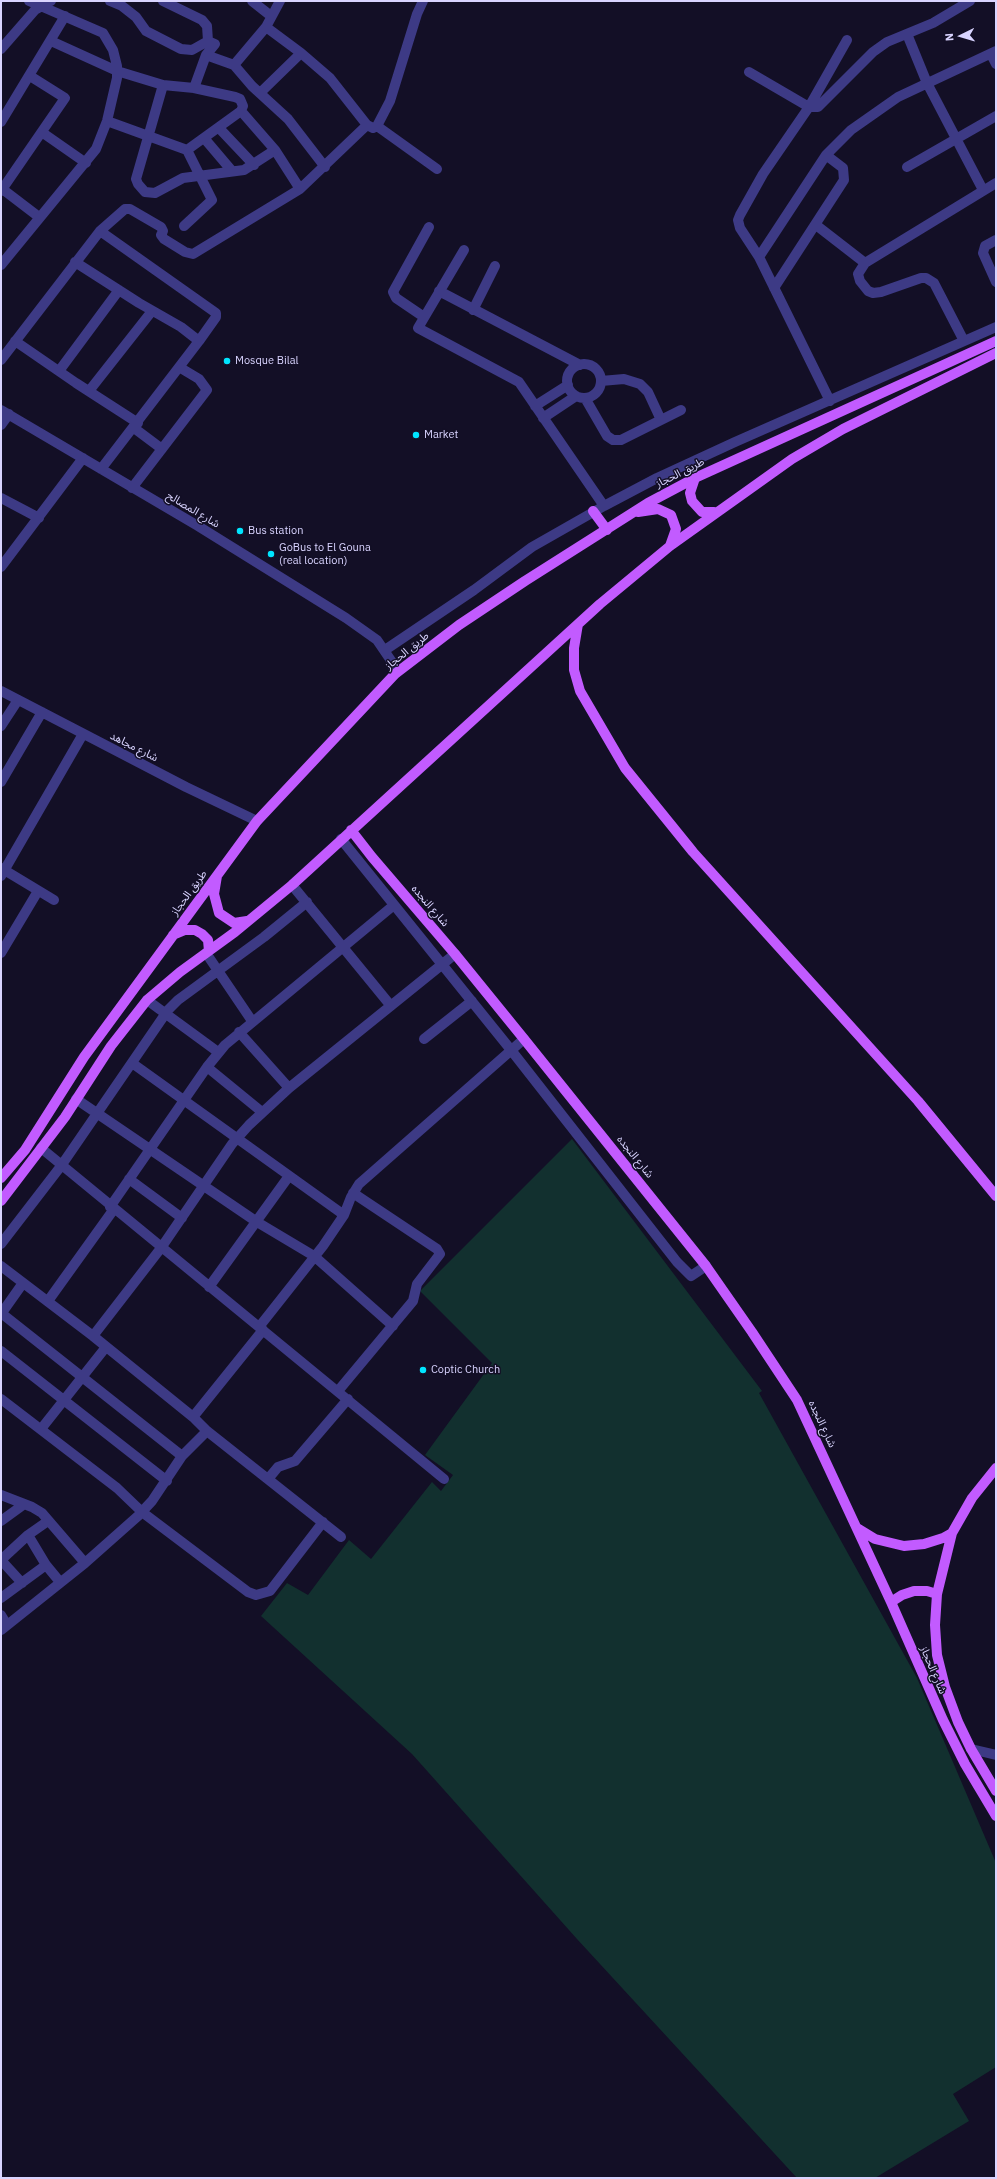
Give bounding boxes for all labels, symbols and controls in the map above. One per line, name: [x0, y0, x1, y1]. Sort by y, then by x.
north arrow: [941, 16, 981, 56]
text: N: [942, 32, 956, 42]
place label: Mosque Bilal: [235, 354, 299, 368]
marker: Mosque Bilal: [222, 356, 232, 366]
place label: Market: [424, 428, 458, 442]
marker: Market: [411, 430, 421, 440]
street label: طريق الحجاز: [653, 455, 707, 491]
street label: شارع المصالح: [164, 489, 222, 531]
place label: Bus station: [248, 524, 303, 538]
marker: Bus station: [235, 526, 245, 536]
place label: GoBus to El Gouna (real location): [279, 541, 371, 567]
marker: GoBus to El Gouna (real location): [266, 549, 276, 559]
street label: طريق الحجاز: [382, 629, 432, 673]
street label: شارع مجاهد: [108, 729, 160, 765]
street label: طريق الحجاز: [168, 868, 210, 918]
street label: شارع النجده: [408, 883, 452, 929]
street label: شارع النجده: [614, 1133, 656, 1181]
place label: Coptic Church: [431, 1363, 500, 1377]
marker: Coptic Church: [418, 1365, 428, 1375]
street label: شارع النجده: [805, 1398, 839, 1450]
street label: شارع الحجاز: [917, 1644, 949, 1696]

